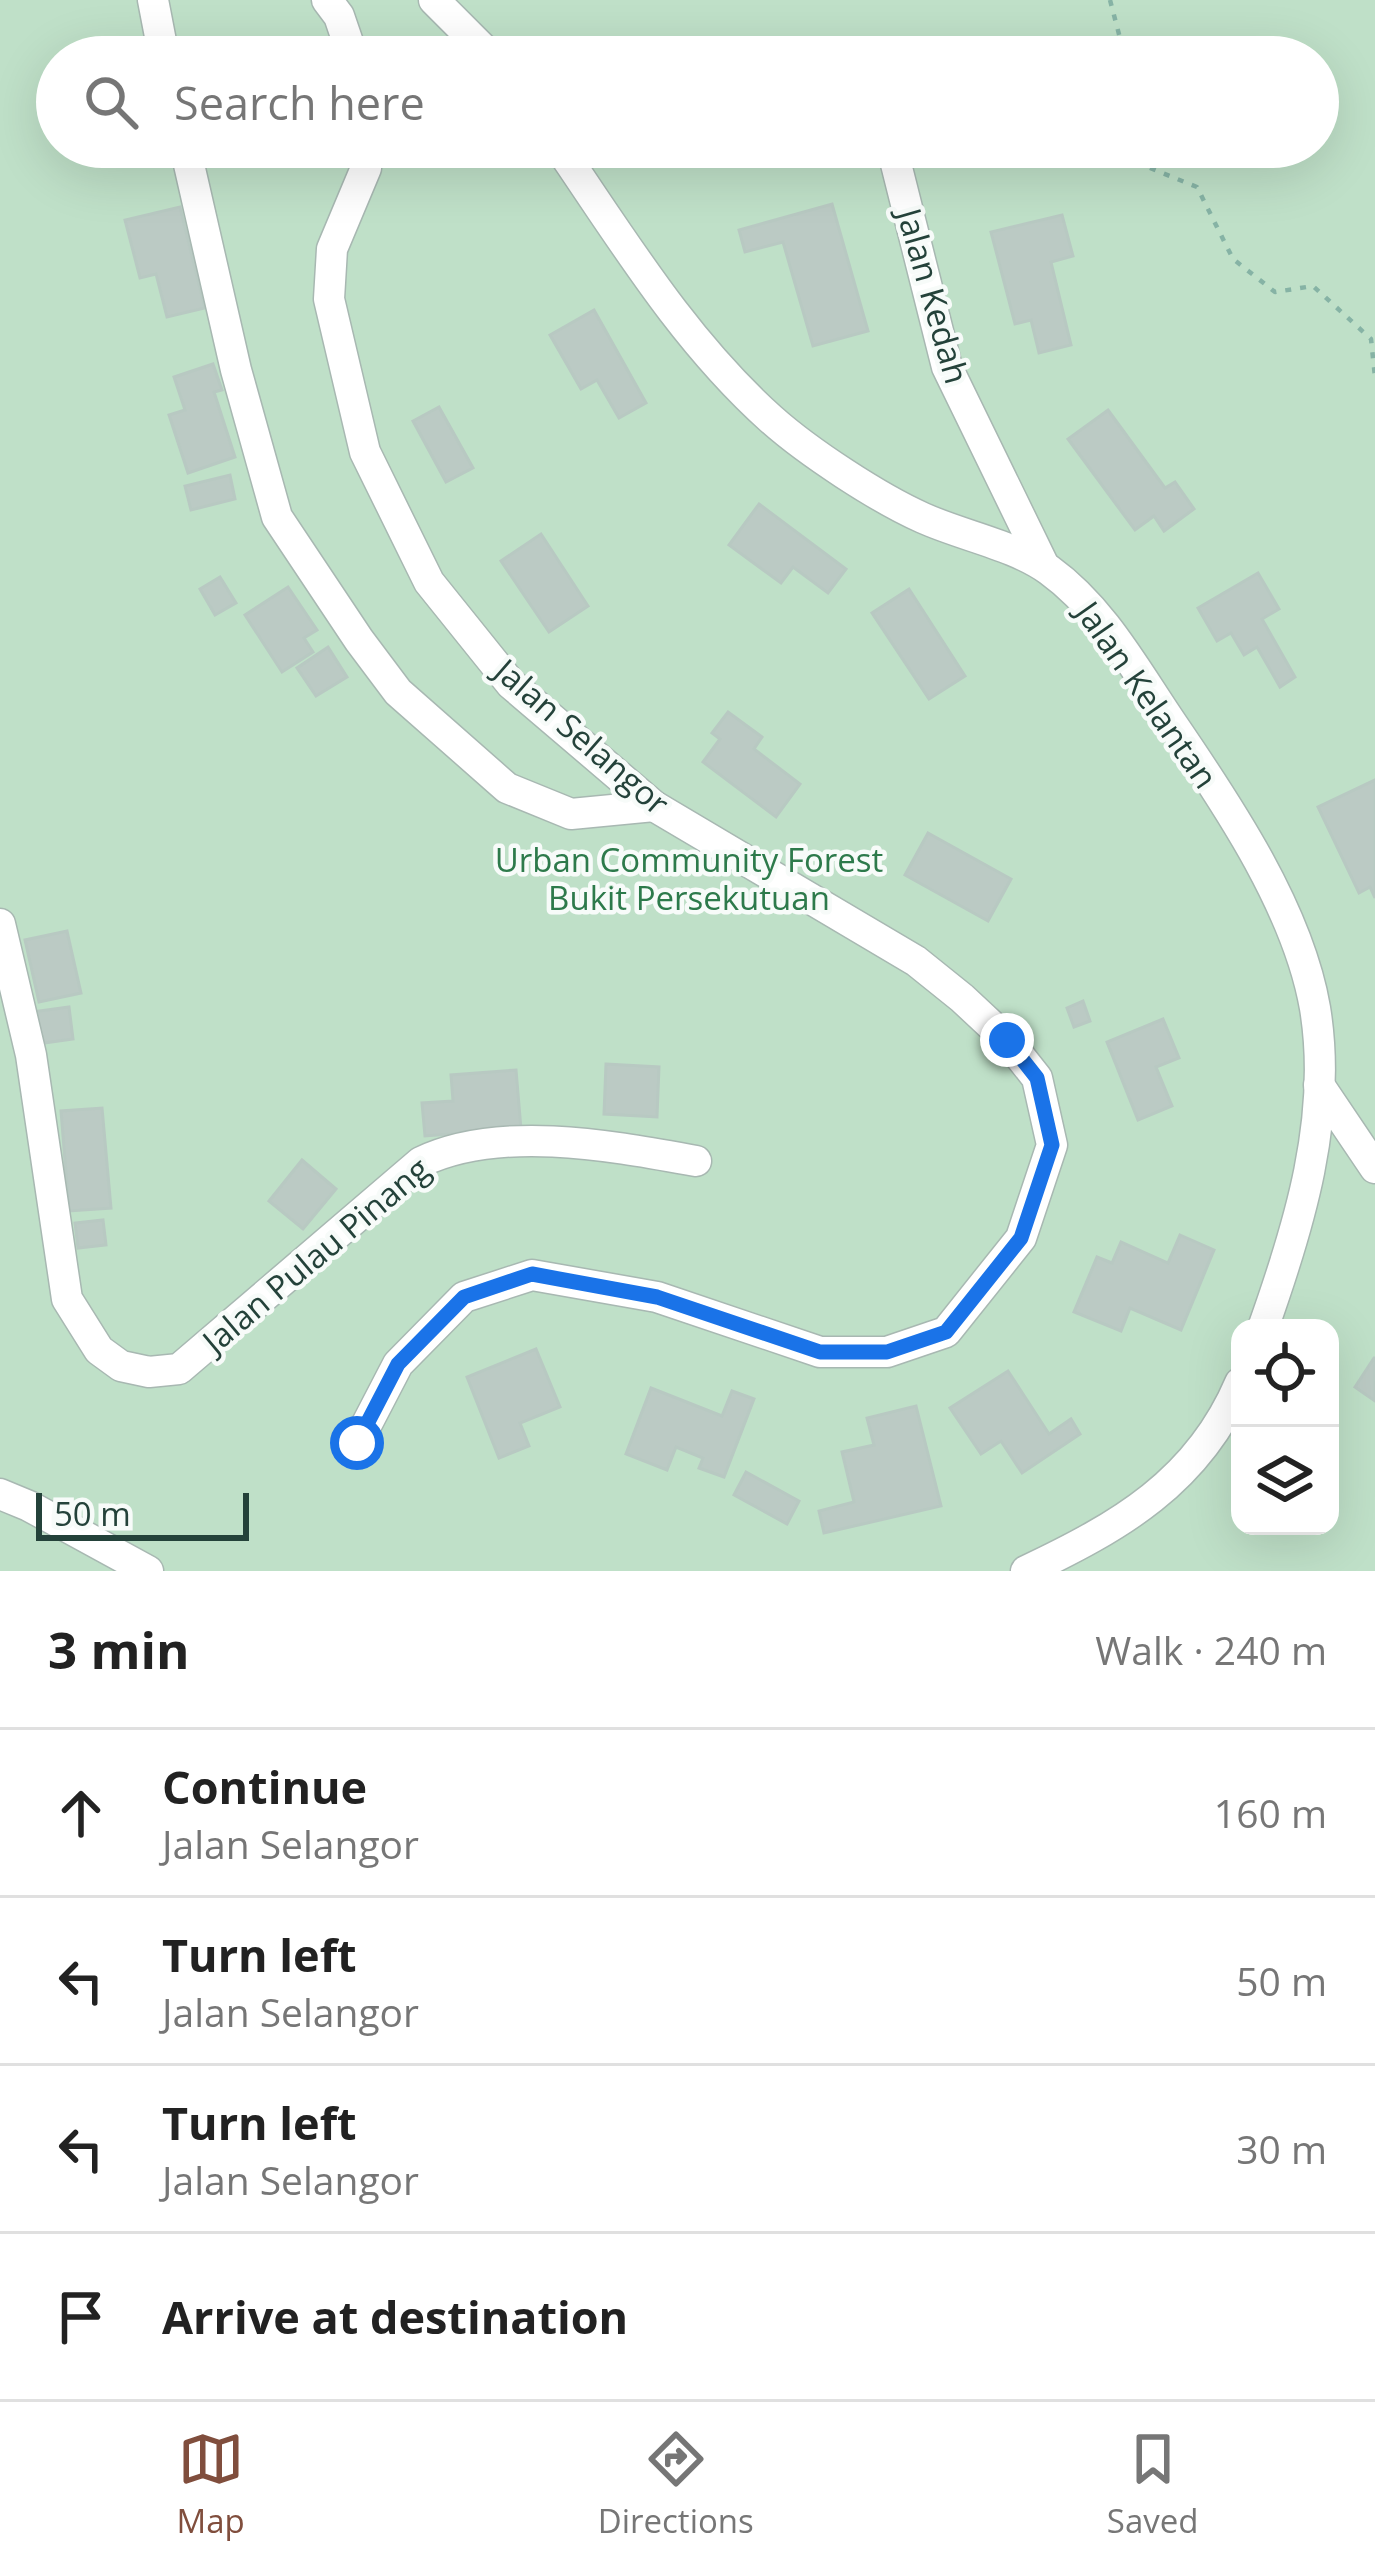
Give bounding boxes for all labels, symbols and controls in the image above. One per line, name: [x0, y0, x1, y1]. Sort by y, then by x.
search box: [36, 36, 1339, 168]
icon: search: [78, 69, 144, 135]
text: Search here: [174, 72, 425, 133]
street label: Jalan Kedah: [886, 200, 980, 389]
street label: Jalan Kelantan: [1065, 590, 1229, 797]
street label: Jalan Selangor: [483, 646, 679, 825]
park label: Urban Community Forest Bukit Persekutuan: [495, 837, 883, 920]
route end: [980, 1013, 1034, 1067]
street label: Jalan Pulau Pinang: [190, 1146, 439, 1365]
map controls: [1231, 1319, 1339, 1535]
button: locate: [1231, 1319, 1339, 1427]
route start: [330, 1416, 384, 1470]
button: layers: [1231, 1427, 1339, 1535]
scale bar: [36, 1487, 249, 1540]
text: 50 m: [54, 1491, 131, 1536]
text: 3 min: [48, 1614, 190, 1684]
text: Walk · 240 m: [1095, 1623, 1327, 1676]
text: Continue: [162, 1756, 367, 1817]
icon: ahead: [48, 1780, 114, 1846]
text: 160 m: [1214, 1786, 1327, 1839]
text: Jalan Selangor: [162, 1817, 419, 1870]
text: Turn left: [162, 1924, 357, 1985]
icon: left: [48, 1948, 114, 2014]
text: 50 m: [1236, 1954, 1327, 2007]
text: Jalan Selangor: [162, 1985, 419, 2038]
text: Turn left: [162, 2092, 357, 2153]
icon: left: [48, 2116, 114, 2182]
text: 30 m: [1236, 2122, 1327, 2175]
text: Jalan Selangor: [162, 2153, 419, 2206]
icon: arrive: [48, 2284, 114, 2350]
text: Arrive at destination: [162, 2286, 628, 2347]
tab: Map: [177, 2426, 245, 2543]
tab: Directions: [598, 2426, 754, 2543]
tab: Saved: [1107, 2426, 1198, 2543]

